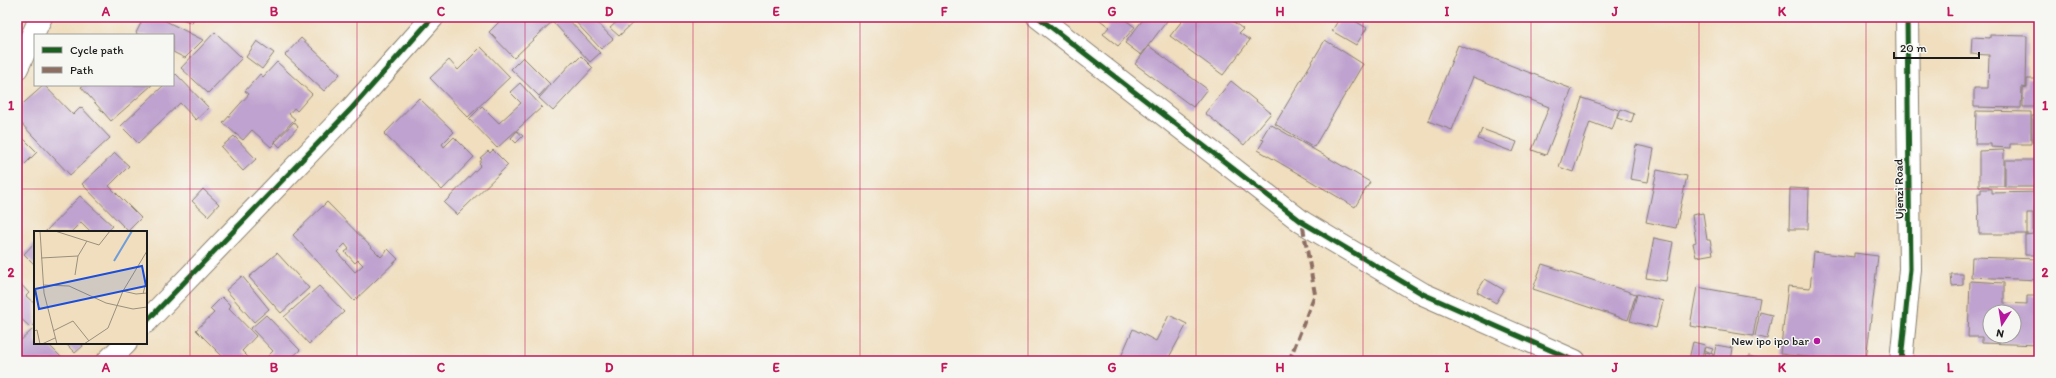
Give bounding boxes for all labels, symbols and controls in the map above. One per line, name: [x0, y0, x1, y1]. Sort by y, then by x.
text: A: [101, 4, 111, 19]
text: B: [270, 4, 279, 19]
text: C: [437, 4, 446, 19]
text: D: [605, 4, 614, 19]
text: E: [772, 4, 780, 19]
text: F: [941, 4, 948, 19]
text: G: [1108, 4, 1117, 19]
text: H: [1276, 4, 1285, 19]
text: I: [1445, 4, 1450, 19]
text: J: [1611, 4, 1619, 19]
text: K: [1778, 4, 1787, 19]
text: L: [1947, 4, 1954, 19]
legend: [34, 34, 174, 86]
scale bar: [1894, 34, 1979, 60]
text: 20 m: [1900, 41, 1927, 55]
text: Cycle path: [70, 43, 124, 57]
text: Path: [70, 63, 93, 77]
text: 1: [8, 98, 14, 113]
text: 1: [2042, 98, 2048, 113]
street label: Ujenzi Road: [1891, 158, 1907, 219]
inset map: [34, 231, 147, 344]
text: 2: [8, 265, 15, 280]
text: 2: [2042, 265, 2049, 280]
north arrow: [1982, 304, 2022, 344]
text: N: [1995, 326, 2005, 340]
place label: New ipo ipo bar: [1731, 334, 1809, 348]
marker: New ipo ipo bar: [1812, 336, 1822, 346]
text: A: [101, 360, 111, 375]
text: B: [270, 360, 279, 375]
text: C: [437, 360, 446, 375]
text: D: [605, 360, 614, 375]
text: E: [772, 360, 780, 375]
text: F: [941, 360, 948, 375]
text: G: [1108, 360, 1117, 375]
text: H: [1276, 360, 1285, 375]
text: I: [1445, 360, 1450, 375]
text: J: [1611, 360, 1619, 375]
text: K: [1778, 360, 1787, 375]
text: L: [1947, 360, 1954, 375]

